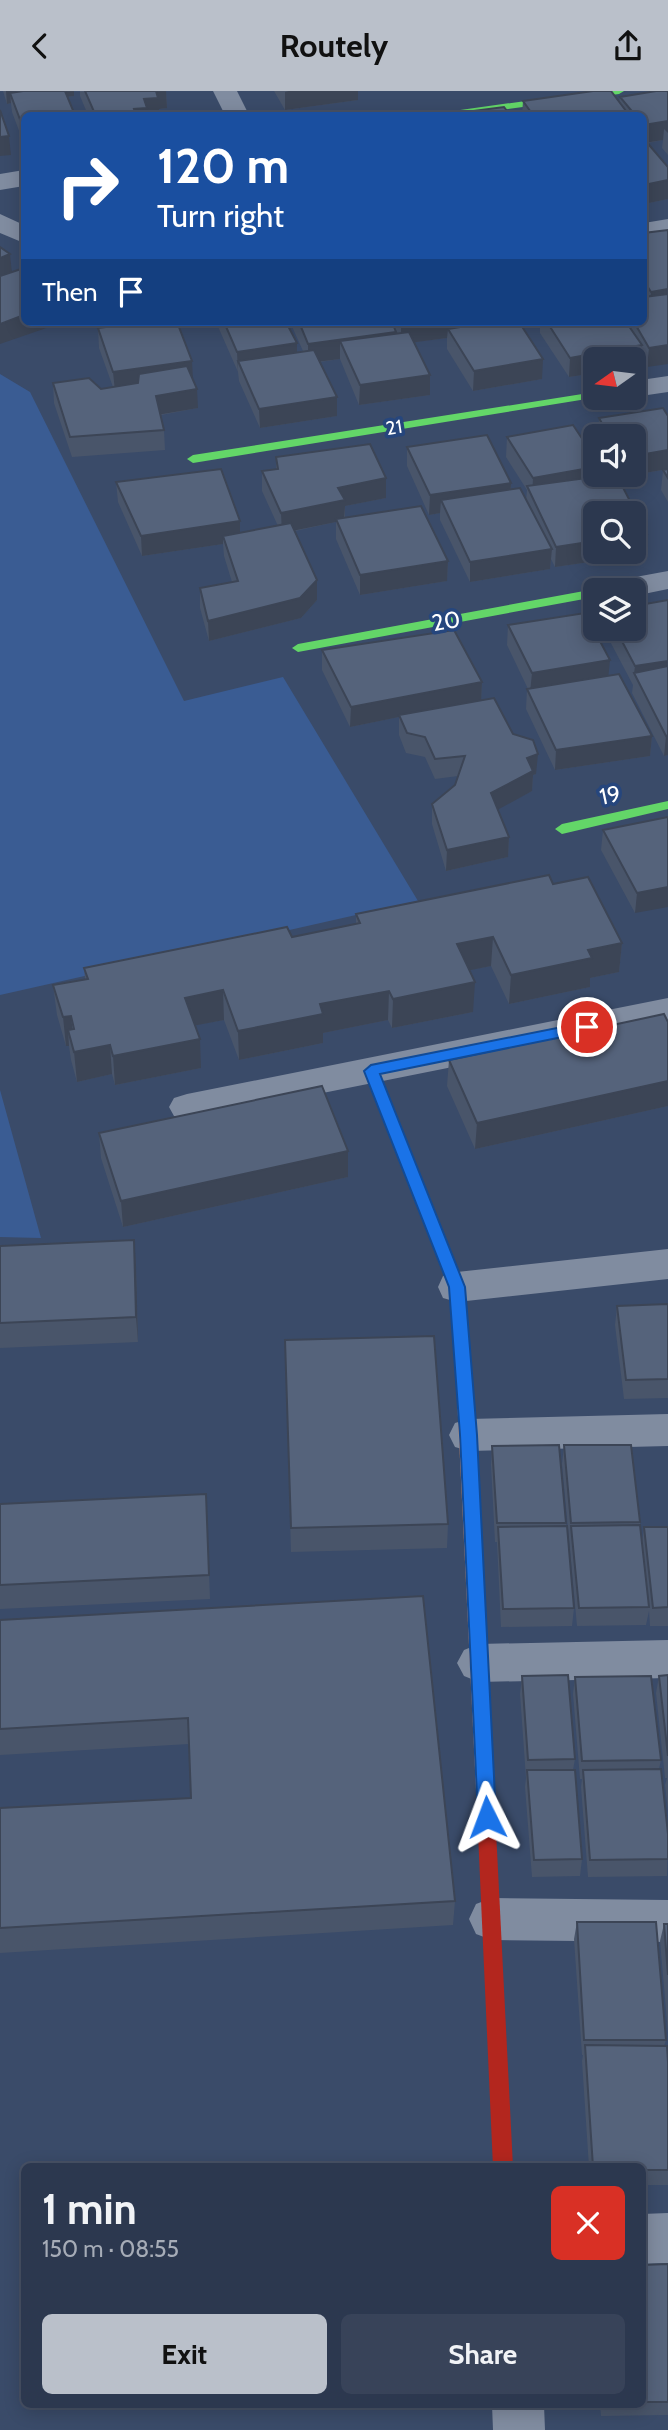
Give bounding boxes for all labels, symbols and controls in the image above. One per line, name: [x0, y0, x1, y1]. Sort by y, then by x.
text: Routely: [280, 26, 388, 65]
icon: back: [21, 27, 59, 65]
icon: share: [609, 27, 647, 65]
text: 120 m: [157, 136, 289, 195]
icon: right: [42, 140, 133, 231]
text: Turn right: [157, 196, 284, 235]
icon: arrive: [112, 273, 150, 311]
text: Then: [42, 276, 98, 308]
north arrow: [583, 347, 646, 409]
map controls: [583, 347, 646, 641]
street label: 21: [384, 415, 404, 440]
button: sound: [583, 424, 646, 487]
button: search: [583, 501, 646, 564]
button: layers: [583, 578, 646, 641]
street label: 20: [430, 605, 462, 637]
street label: 19: [597, 779, 623, 811]
pin: [557, 997, 617, 1057]
icon: arrive: [568, 1008, 606, 1046]
position arrow: [450, 1780, 524, 1854]
text: 1 min: [42, 2183, 137, 2235]
button: close: [551, 2186, 625, 2260]
text: 150 m · 08:55: [42, 2235, 179, 2263]
button: Exit: [42, 2314, 327, 2394]
button: Share: [341, 2314, 625, 2394]

